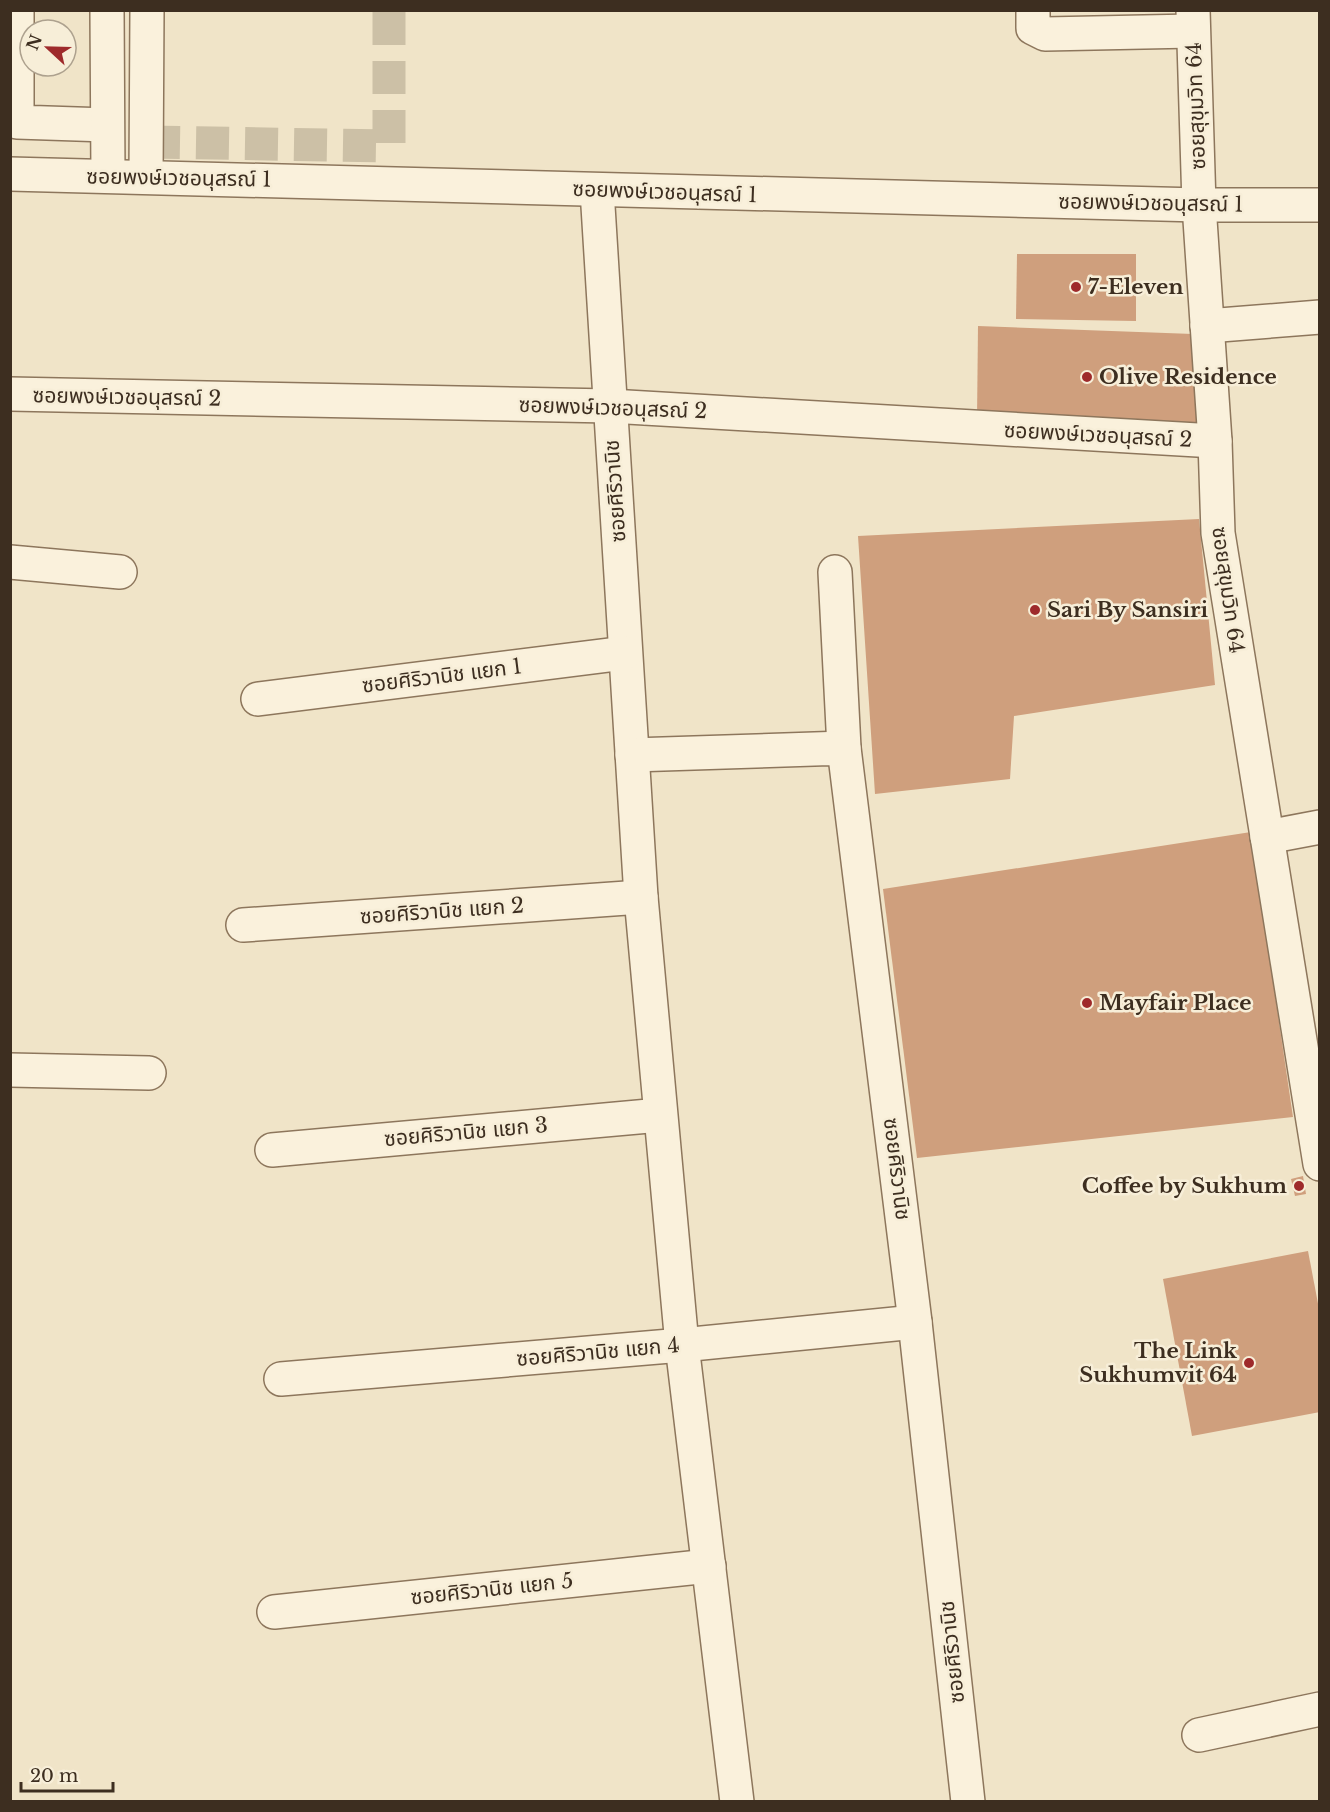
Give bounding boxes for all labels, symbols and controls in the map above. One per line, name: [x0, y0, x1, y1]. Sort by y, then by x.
north arrow: [18, 18, 78, 78]
text: N: [22, 32, 46, 53]
street label: ซอยสุขุมวิท 64: [1181, 42, 1211, 170]
street label: ซอยพงษ์เวชอนุสรณ์ 1: [86, 163, 272, 193]
street label: ซอยพงษ์เวชอนุสรณ์ 1: [572, 176, 758, 208]
street label: ซอยพงษ์เวชอนุสรณ์ 1: [1058, 188, 1244, 218]
place label: 7-Eleven: [1088, 274, 1183, 300]
marker: 7-Eleven: [1069, 280, 1083, 294]
place label: Olive Residence: [1099, 364, 1277, 390]
marker: Olive Residence: [1080, 370, 1094, 384]
street label: ซอยพงษ์เวชอนุสรณ์ 2: [32, 382, 222, 412]
street label: ซอยพงษ์เวชอนุสรณ์ 2: [518, 392, 708, 424]
street label: ซอยพงษ์เวชอนุสรณ์ 2: [1003, 417, 1193, 453]
street label: ซอยศิริวานิช: [598, 439, 632, 543]
street label: ซอยสุขุมวิท 64: [1206, 525, 1250, 655]
place label: Sari By Sansiri: [1047, 597, 1208, 623]
marker: Sari By Sansiri: [1028, 603, 1042, 617]
street label: ซอยศิริวานิช แยก 1: [361, 653, 523, 699]
street label: ซอยศิริวานิช แยก 2: [359, 892, 525, 930]
place label: Mayfair Place: [1099, 990, 1251, 1016]
marker: Mayfair Place: [1080, 996, 1094, 1010]
street label: ซอยศิริวานิช แยก 3: [383, 1112, 549, 1152]
street label: ซอยศิริวานิช: [878, 1116, 916, 1222]
place label: Coffee by Sukhum: [1082, 1173, 1287, 1199]
marker: Coffee by Sukhum: [1292, 1179, 1306, 1193]
street label: ซอยศิริวานิช แยก 4: [515, 1332, 681, 1372]
place label: The Link Sukhumvit 64: [1079, 1338, 1238, 1388]
marker: The Link Sukhumvit 64: [1242, 1356, 1256, 1370]
street label: ซอยศิริวานิช แยก 5: [409, 1568, 575, 1610]
street label: ซอยศิริวานิช: [934, 1599, 970, 1705]
scale bar: [21, 1755, 112, 1793]
text: 20 m: [30, 1765, 78, 1787]

